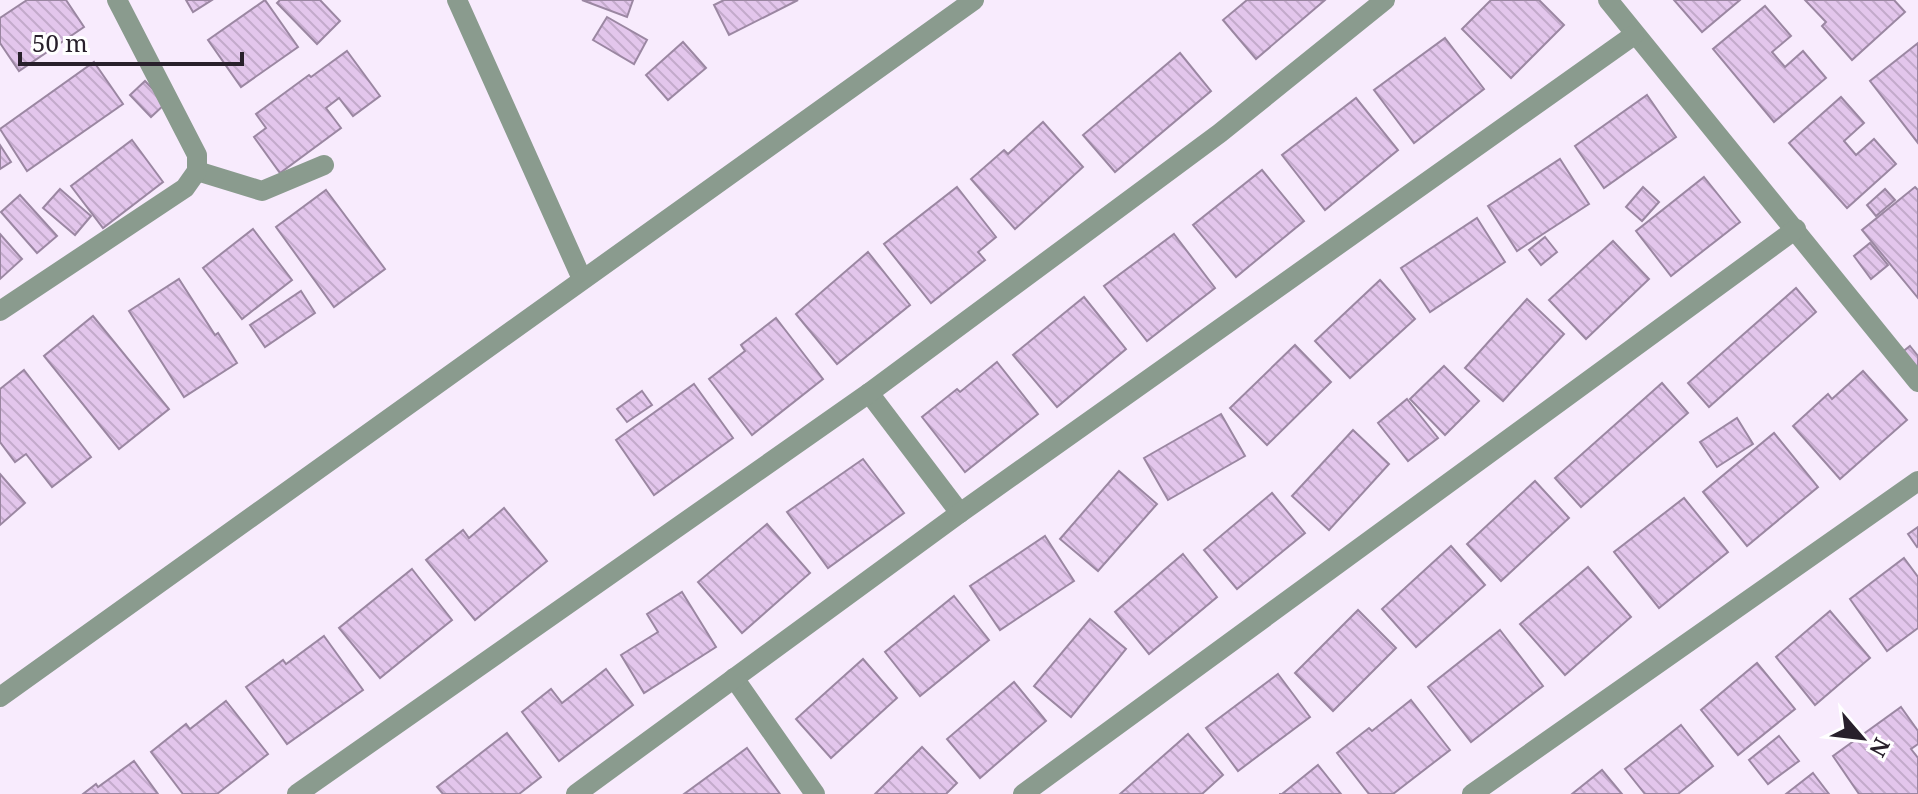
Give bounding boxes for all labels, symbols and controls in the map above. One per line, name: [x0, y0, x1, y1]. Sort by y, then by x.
scale bar: [20, 16, 242, 66]
text: 50 m: [32, 26, 88, 59]
north arrow: [1822, 698, 1902, 778]
text: N: [1863, 733, 1898, 763]

